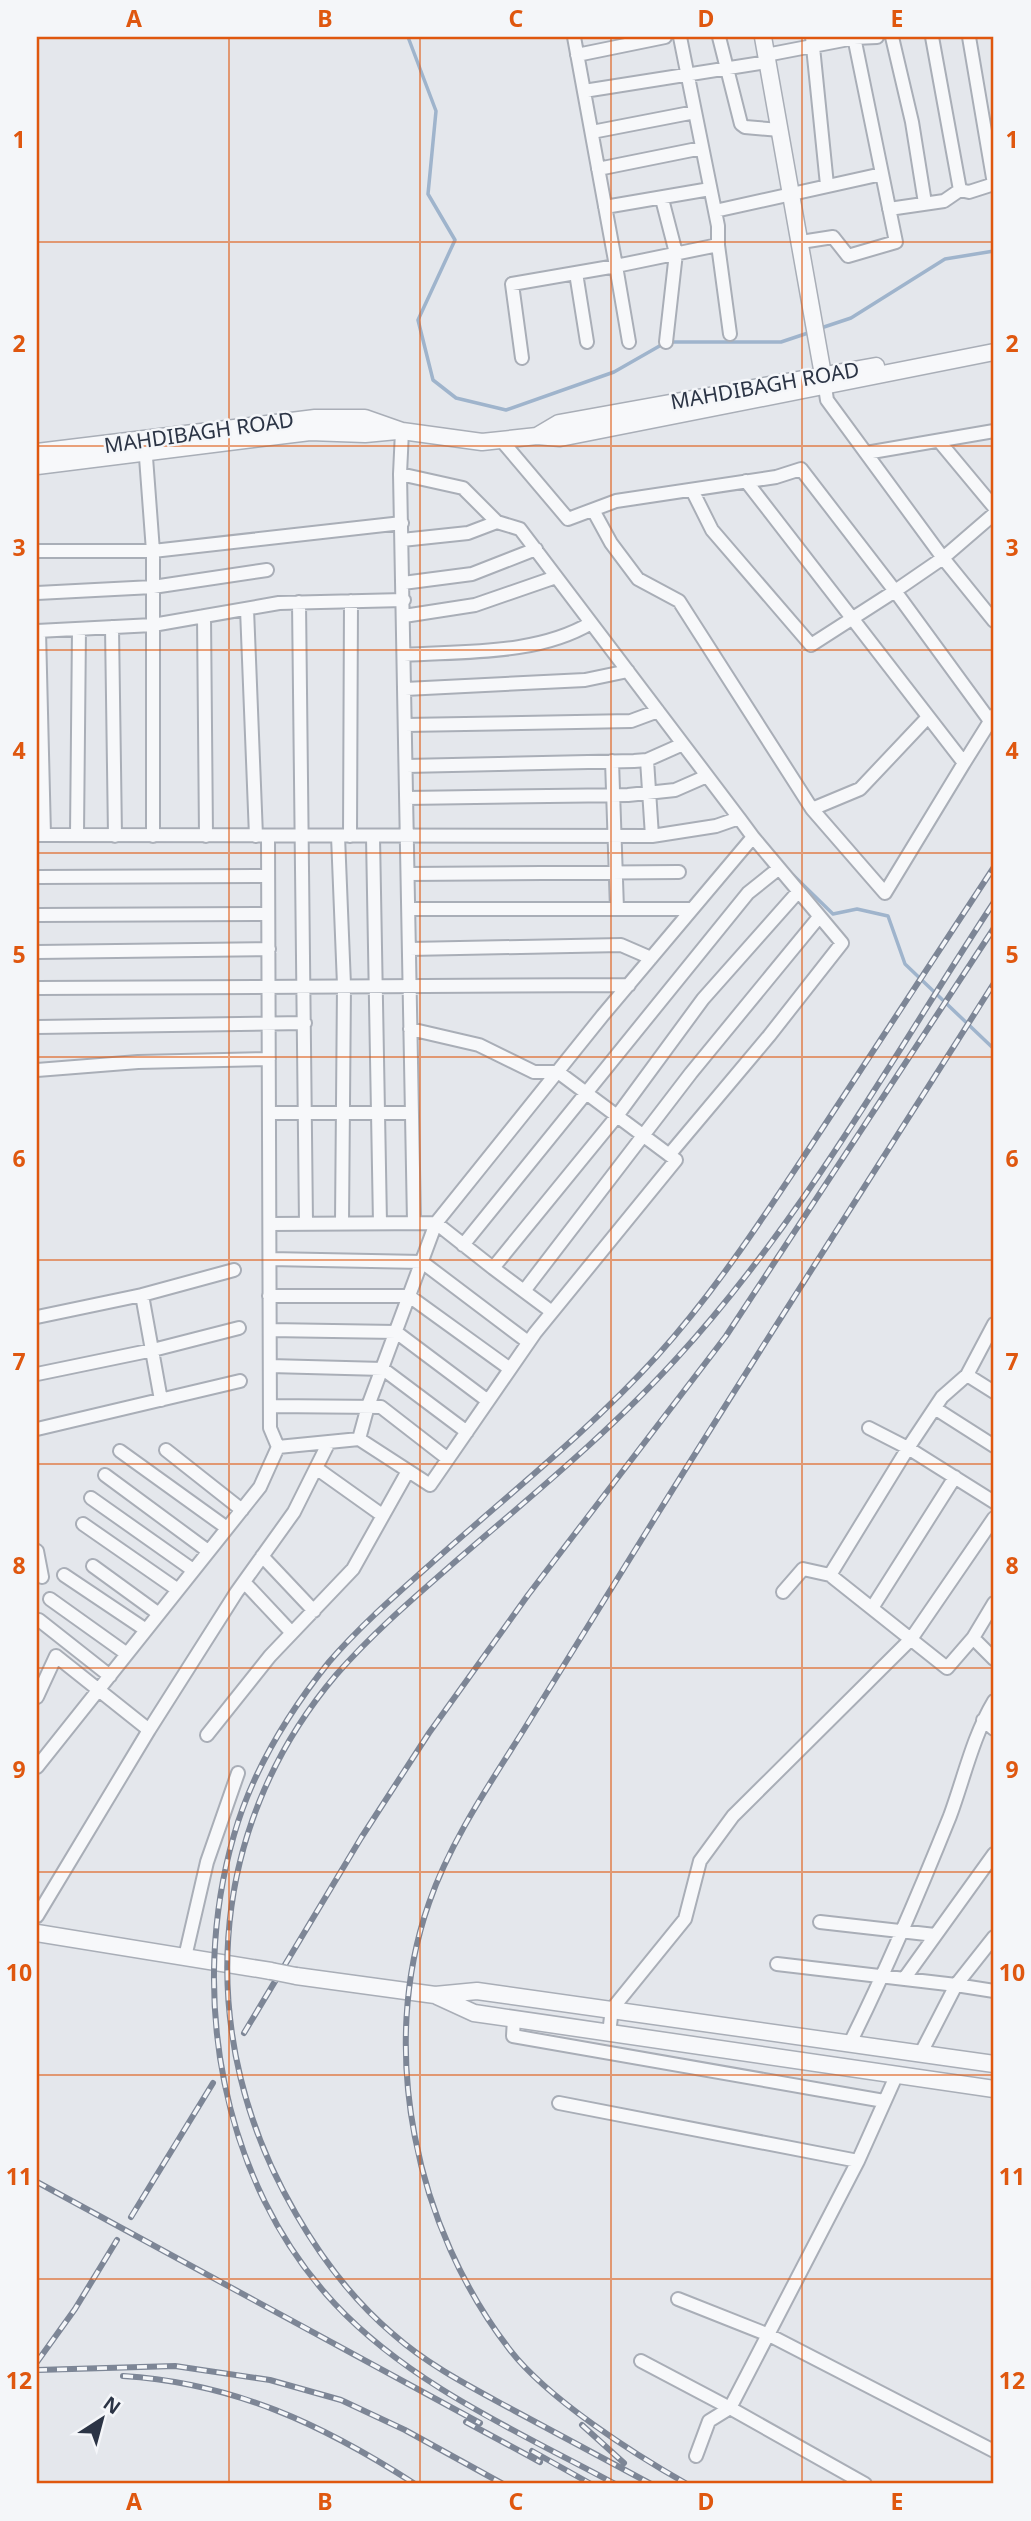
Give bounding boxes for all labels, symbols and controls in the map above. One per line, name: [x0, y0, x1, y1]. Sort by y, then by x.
text: A: [126, 2, 142, 34]
text: B: [317, 2, 333, 34]
text: C: [509, 2, 524, 34]
text: D: [698, 2, 714, 34]
text: E: [891, 2, 903, 34]
text: 1: [12, 123, 26, 155]
text: 1: [1005, 123, 1019, 155]
text: 2: [12, 327, 26, 359]
text: 2: [1005, 327, 1019, 359]
street label: MAHDIBAGH ROAD: [668, 355, 861, 415]
street label: MAHDIBAGH ROAD: [102, 405, 295, 459]
text: 3: [12, 531, 26, 563]
text: 3: [1005, 531, 1019, 563]
text: 4: [12, 734, 26, 766]
text: 4: [1005, 734, 1019, 766]
text: 5: [12, 938, 26, 970]
text: 5: [1005, 938, 1019, 970]
text: 6: [12, 1142, 26, 1174]
text: 6: [1005, 1142, 1019, 1174]
text: 7: [12, 1345, 26, 1377]
text: 7: [1005, 1345, 1019, 1377]
text: 8: [12, 1549, 26, 1581]
text: 8: [1005, 1549, 1019, 1581]
text: 9: [12, 1753, 26, 1785]
text: 9: [1005, 1753, 1019, 1785]
text: 10: [6, 1956, 32, 1988]
text: 10: [999, 1956, 1025, 1988]
text: 11: [6, 2160, 32, 2192]
text: 11: [999, 2160, 1025, 2192]
text: 12: [6, 2364, 32, 2396]
text: 12: [999, 2364, 1025, 2396]
north arrow: [66, 2384, 136, 2454]
text: N: [98, 2390, 126, 2420]
text: A: [126, 2485, 142, 2517]
text: B: [317, 2485, 333, 2517]
text: C: [509, 2485, 524, 2517]
text: D: [698, 2485, 714, 2517]
text: E: [891, 2485, 903, 2517]

